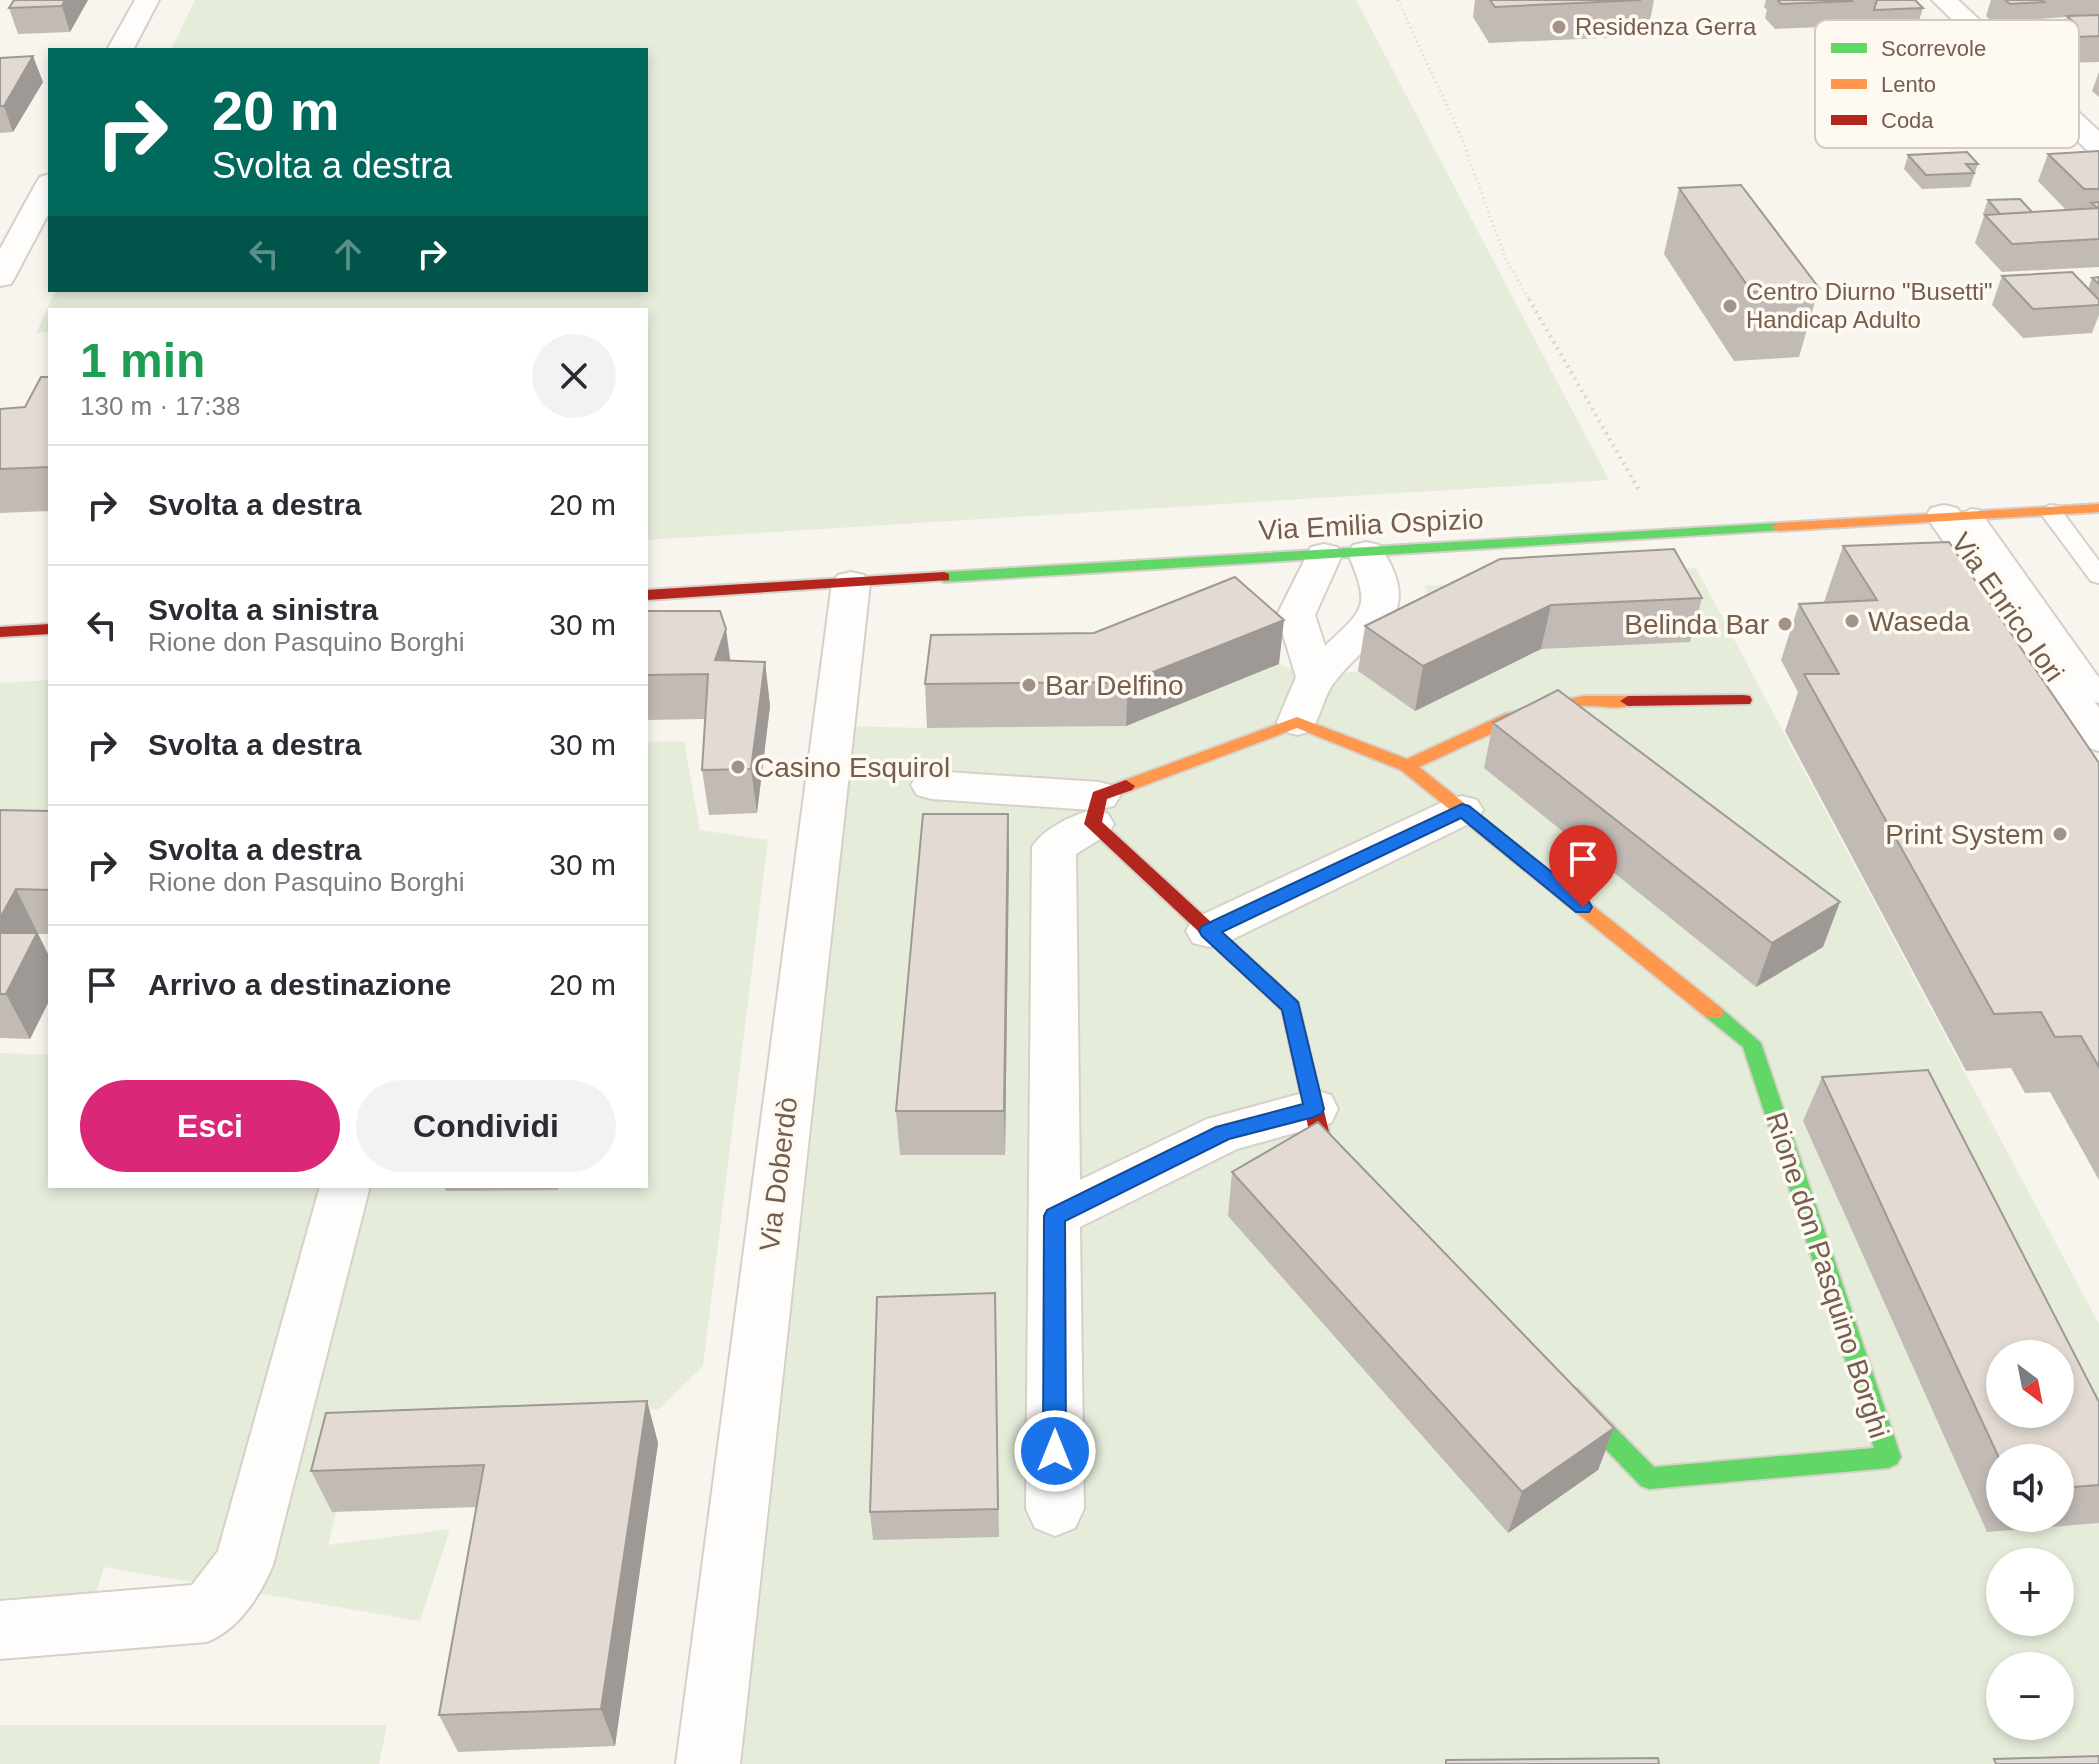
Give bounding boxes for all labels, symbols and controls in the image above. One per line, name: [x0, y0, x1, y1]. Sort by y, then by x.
place label: Residenza Gerra: [1575, 13, 1757, 40]
marker: Residenza Gerra: [1550, 18, 1568, 36]
legend: [1815, 20, 2079, 148]
text: Scorrevole: [1881, 36, 1986, 61]
text: Lento: [1881, 72, 1936, 97]
text: 20 m: [212, 79, 340, 142]
icon: right: [80, 80, 184, 184]
text: Coda: [1881, 108, 1934, 133]
text: Svolta a destra: [212, 145, 452, 186]
icon: left: [242, 232, 286, 276]
icon: ahead: [326, 232, 370, 276]
icon: right: [410, 232, 454, 276]
place label: Centro Diurno "Busetti" Handicap Adulto: [1746, 278, 1992, 333]
marker: Centro Diurno "Busetti" Handicap Adulto: [1721, 297, 1739, 315]
text: 1 min: [80, 334, 205, 387]
button: close: [532, 334, 616, 418]
text: 130 m · 17:38: [80, 391, 240, 421]
icon: right: [80, 483, 124, 527]
text: Svolta a destra: [148, 488, 361, 521]
text: 20 m: [549, 488, 616, 521]
street label: Via Emilia Ospizio: [1258, 503, 1484, 546]
street label: Via Enrico Iori: [1945, 527, 2070, 687]
text: Svolta a sinistra: [148, 593, 378, 626]
icon: left: [80, 603, 124, 647]
place label: Waseda: [1868, 606, 1970, 637]
text: 30 m: [549, 608, 616, 641]
place label: Belinda Bar: [1624, 609, 1769, 640]
marker: Waseda: [1843, 612, 1861, 630]
marker: Belinda Bar: [1776, 615, 1794, 633]
text: Rione don Pasquino Borghi: [148, 627, 465, 657]
place label: Bar Delfino: [1045, 670, 1184, 701]
marker: Bar Delfino: [1020, 676, 1038, 694]
icon: right: [80, 723, 124, 767]
text: Svolta a destra: [148, 728, 361, 761]
text: 30 m: [549, 728, 616, 761]
place label: Casino Esquirol: [754, 752, 950, 783]
marker: Casino Esquirol: [729, 758, 747, 776]
place label: Print System: [1885, 819, 2044, 850]
pin: [1549, 825, 1617, 907]
marker: Print System: [2051, 825, 2069, 843]
text: Svolta a destra: [148, 833, 361, 866]
icon: arrive: [1561, 837, 1605, 881]
icon: right: [80, 843, 124, 887]
text: 30 m: [549, 848, 616, 881]
text: Rione don Pasquino Borghi: [148, 867, 465, 897]
icon: arrive: [80, 963, 124, 1007]
text: Arrivo a destinazione: [148, 968, 451, 1001]
text: 20 m: [549, 968, 616, 1001]
button: Esci: [80, 1080, 340, 1172]
button: Condividi: [356, 1080, 616, 1172]
street label: Via Doberdò: [754, 1095, 803, 1253]
street label: Rione don Pasquino Borghi: [1760, 1108, 1895, 1442]
north arrow: [1986, 1340, 2074, 1428]
map controls: [1986, 1340, 2074, 1740]
position arrow: [1013, 1409, 1097, 1493]
button: sound: [1986, 1444, 2074, 1532]
button: +: [1986, 1548, 2074, 1636]
button: −: [1986, 1652, 2074, 1740]

